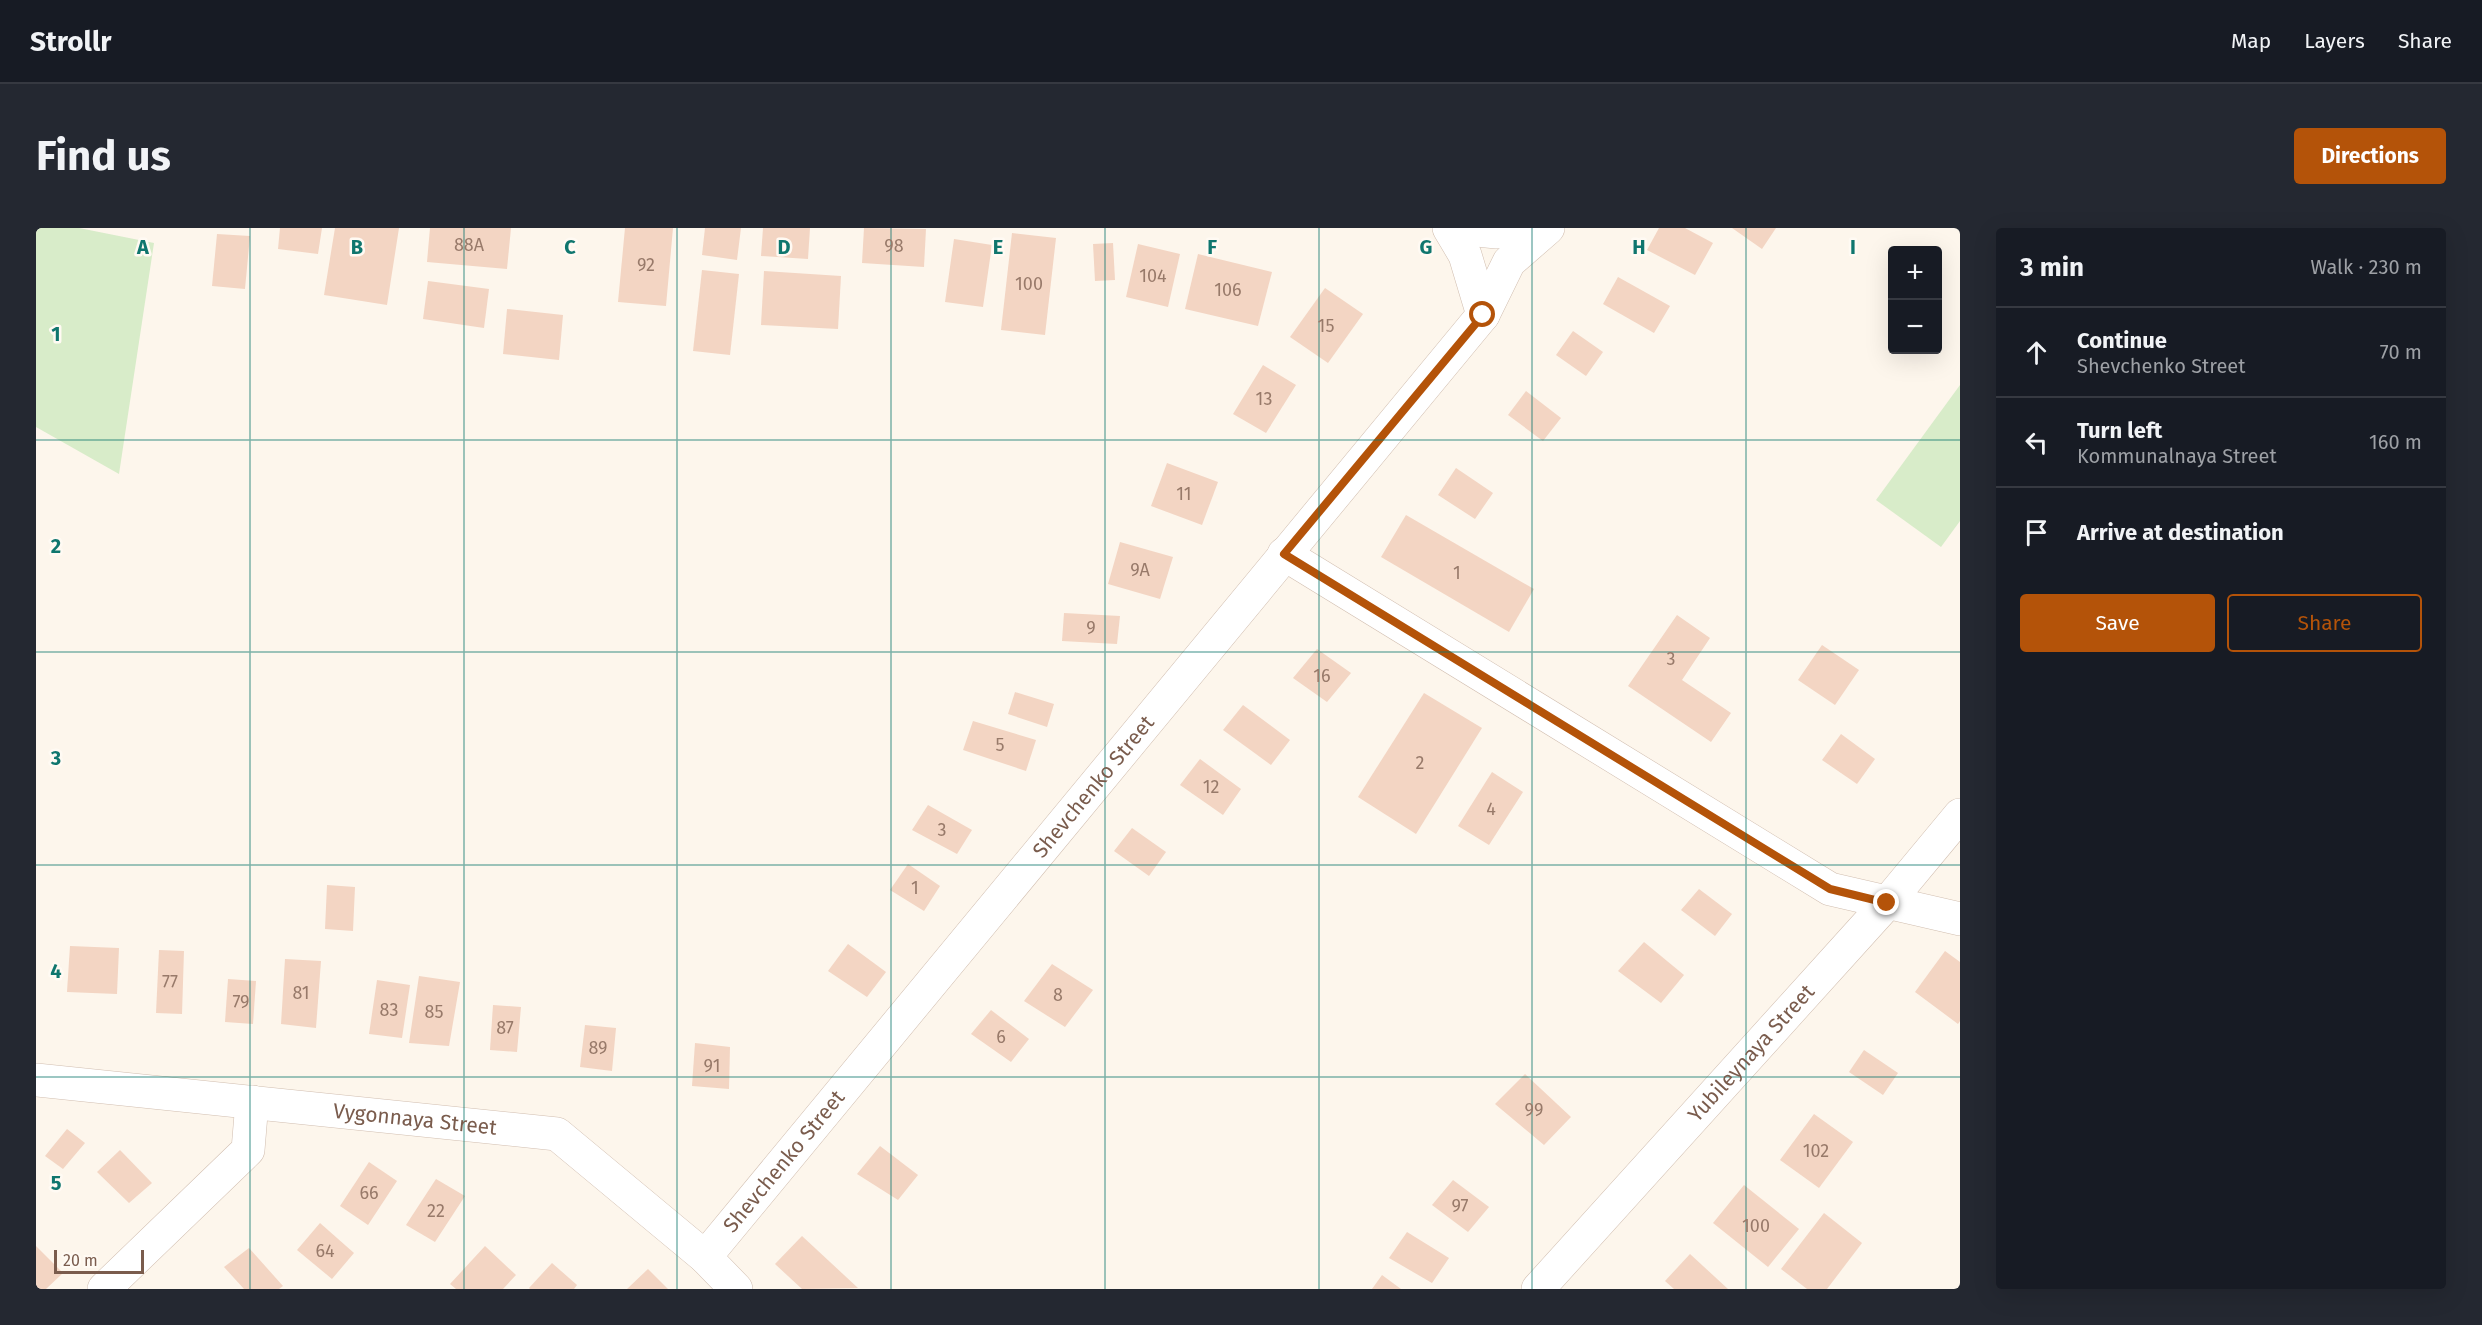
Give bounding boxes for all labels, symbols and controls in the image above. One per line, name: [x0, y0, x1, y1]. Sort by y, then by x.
text: Strollr: [30, 25, 111, 58]
text: Map: [2231, 28, 2271, 54]
text: Layers: [2304, 28, 2365, 54]
text: Share: [2398, 28, 2452, 54]
button: Directions: [2294, 128, 2446, 184]
text: Find us: [36, 131, 171, 181]
house number: 88А: [454, 234, 485, 256]
text: A: [136, 235, 150, 259]
text: B: [351, 235, 363, 259]
text: C: [564, 235, 576, 259]
text: D: [777, 235, 791, 259]
house number: 98: [884, 235, 904, 257]
text: E: [993, 235, 1003, 259]
text: F: [1207, 235, 1217, 259]
text: G: [1420, 235, 1432, 259]
text: H: [1632, 235, 1646, 259]
text: I: [1850, 235, 1856, 259]
map controls: [1888, 246, 1942, 354]
button: +: [1888, 246, 1942, 300]
text: 3 min: [2020, 252, 2084, 283]
house number: 92: [637, 254, 655, 276]
text: Walk · 230 m: [2311, 255, 2422, 279]
house number: 104: [1139, 265, 1167, 287]
house number: 100: [1015, 273, 1043, 295]
house number: 106: [1214, 279, 1242, 301]
button: −: [1888, 300, 1942, 354]
route start: [1469, 301, 1495, 327]
house number: 15: [1318, 315, 1334, 337]
text: 1: [51, 322, 61, 346]
text: Continue: [2077, 327, 2167, 354]
icon: ahead: [2020, 336, 2053, 369]
text: 70 m: [2380, 340, 2422, 364]
text: Shevchenko Street: [2077, 354, 2245, 378]
house number: 13: [1256, 388, 1272, 410]
text: Turn left: [2077, 417, 2162, 444]
icon: left: [2020, 426, 2053, 459]
text: 160 m: [2369, 430, 2422, 454]
text: Kommunalnaya Street: [2077, 444, 2277, 468]
house number: 11: [1176, 483, 1192, 505]
icon: arrive: [2020, 516, 2053, 549]
text: Arrive at destination: [2077, 519, 2284, 546]
text: 2: [51, 534, 61, 558]
house number: 9А: [1130, 559, 1150, 581]
house number: 1: [1453, 562, 1461, 584]
button: Save: [2020, 594, 2215, 652]
button: Share: [2227, 594, 2422, 652]
house number: 9: [1086, 617, 1096, 639]
house number: 3: [1667, 648, 1675, 670]
house number: 16: [1313, 665, 1331, 687]
street label: Shevchenko Street: [1027, 710, 1160, 863]
house number: 5: [995, 734, 1005, 756]
text: 3: [50, 746, 61, 770]
house number: 2: [1416, 752, 1425, 774]
house number: 12: [1203, 776, 1219, 798]
house number: 4: [1486, 798, 1496, 820]
house number: 3: [938, 819, 946, 841]
house number: 1: [911, 877, 919, 899]
route end: [1873, 889, 1899, 915]
text: 4: [50, 959, 62, 983]
house number: 77: [162, 971, 178, 993]
street label: Yubileynaya Street: [1682, 979, 1820, 1127]
house number: 81: [292, 982, 310, 1004]
house number: 8: [1053, 984, 1063, 1006]
house number: 79: [232, 991, 250, 1013]
house number: 83: [380, 999, 398, 1021]
house number: 85: [425, 1001, 443, 1023]
house number: 87: [496, 1017, 514, 1039]
house number: 6: [996, 1026, 1006, 1048]
house number: 89: [588, 1037, 608, 1059]
house number: 91: [704, 1055, 720, 1077]
street label: Shevchenko Street: [718, 1085, 851, 1238]
street label: Vygonnaya Street: [332, 1098, 498, 1141]
house number: 99: [1525, 1099, 1543, 1121]
house number: 102: [1803, 1140, 1829, 1162]
text: 5: [51, 1171, 62, 1195]
house number: 66: [359, 1182, 379, 1204]
house number: 97: [1451, 1195, 1469, 1217]
house number: 22: [427, 1200, 445, 1222]
house number: 100: [1742, 1215, 1770, 1237]
house number: 64: [315, 1240, 335, 1262]
scale bar: [54, 1247, 144, 1274]
text: 20 m: [63, 1251, 98, 1270]

